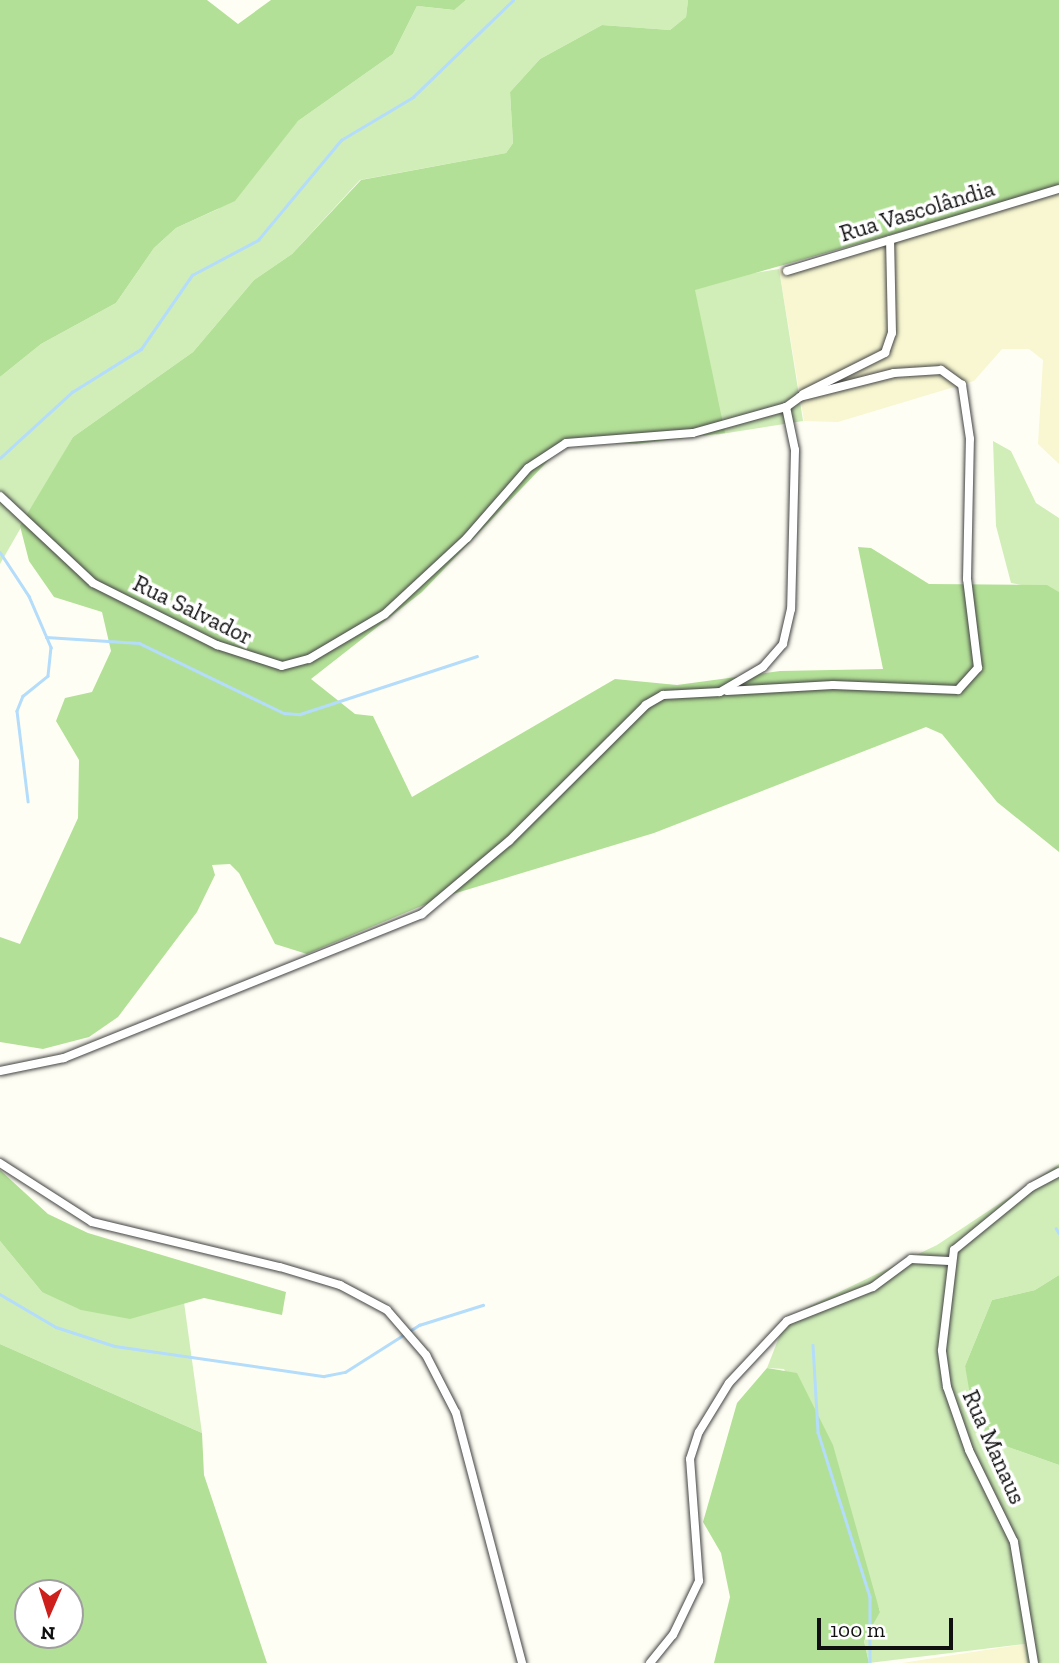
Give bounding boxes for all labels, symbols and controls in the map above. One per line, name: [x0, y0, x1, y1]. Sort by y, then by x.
street label: Rua Vascolândia: [836, 174, 998, 248]
street label: Rua Salvador: [129, 569, 257, 651]
street label: Rua Manaus: [957, 1386, 1031, 1508]
north arrow: [14, 1579, 84, 1649]
scale bar: [821, 1604, 958, 1648]
text: 100 m: [830, 1617, 885, 1642]
text: N: [40, 1622, 56, 1645]

